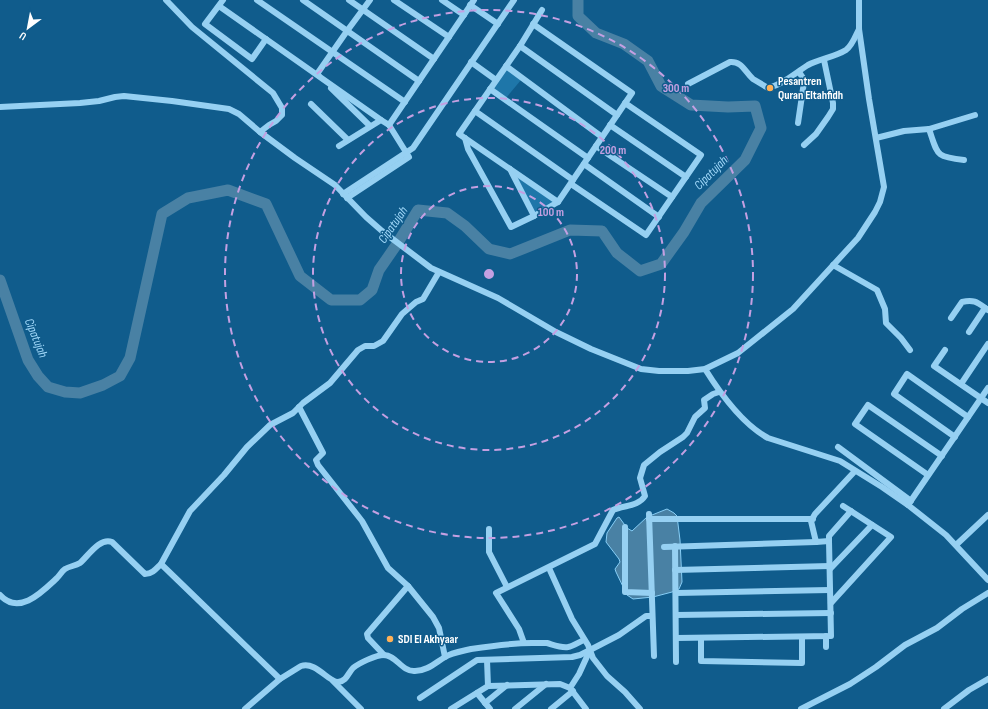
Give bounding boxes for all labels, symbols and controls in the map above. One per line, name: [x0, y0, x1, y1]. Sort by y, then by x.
north arrow: [8, 8, 48, 48]
text: U: [17, 29, 29, 43]
place label: Pesantren Quran Eltahfidh: [778, 74, 843, 103]
text: 300 m: [663, 81, 689, 96]
marker: Pesantren Quran Eltahfidh: [765, 83, 775, 93]
text: 200 m: [600, 143, 626, 158]
water label: Cipatujah: [691, 152, 732, 193]
water label: Cipatujah: [375, 203, 412, 246]
text: 100 m: [538, 205, 564, 220]
centre of rings: [482, 267, 496, 281]
water label: Cipatujah: [21, 316, 51, 361]
place label: SDI El Akhyaar: [398, 632, 459, 647]
marker: SDI El Akhyaar: [385, 634, 395, 644]

